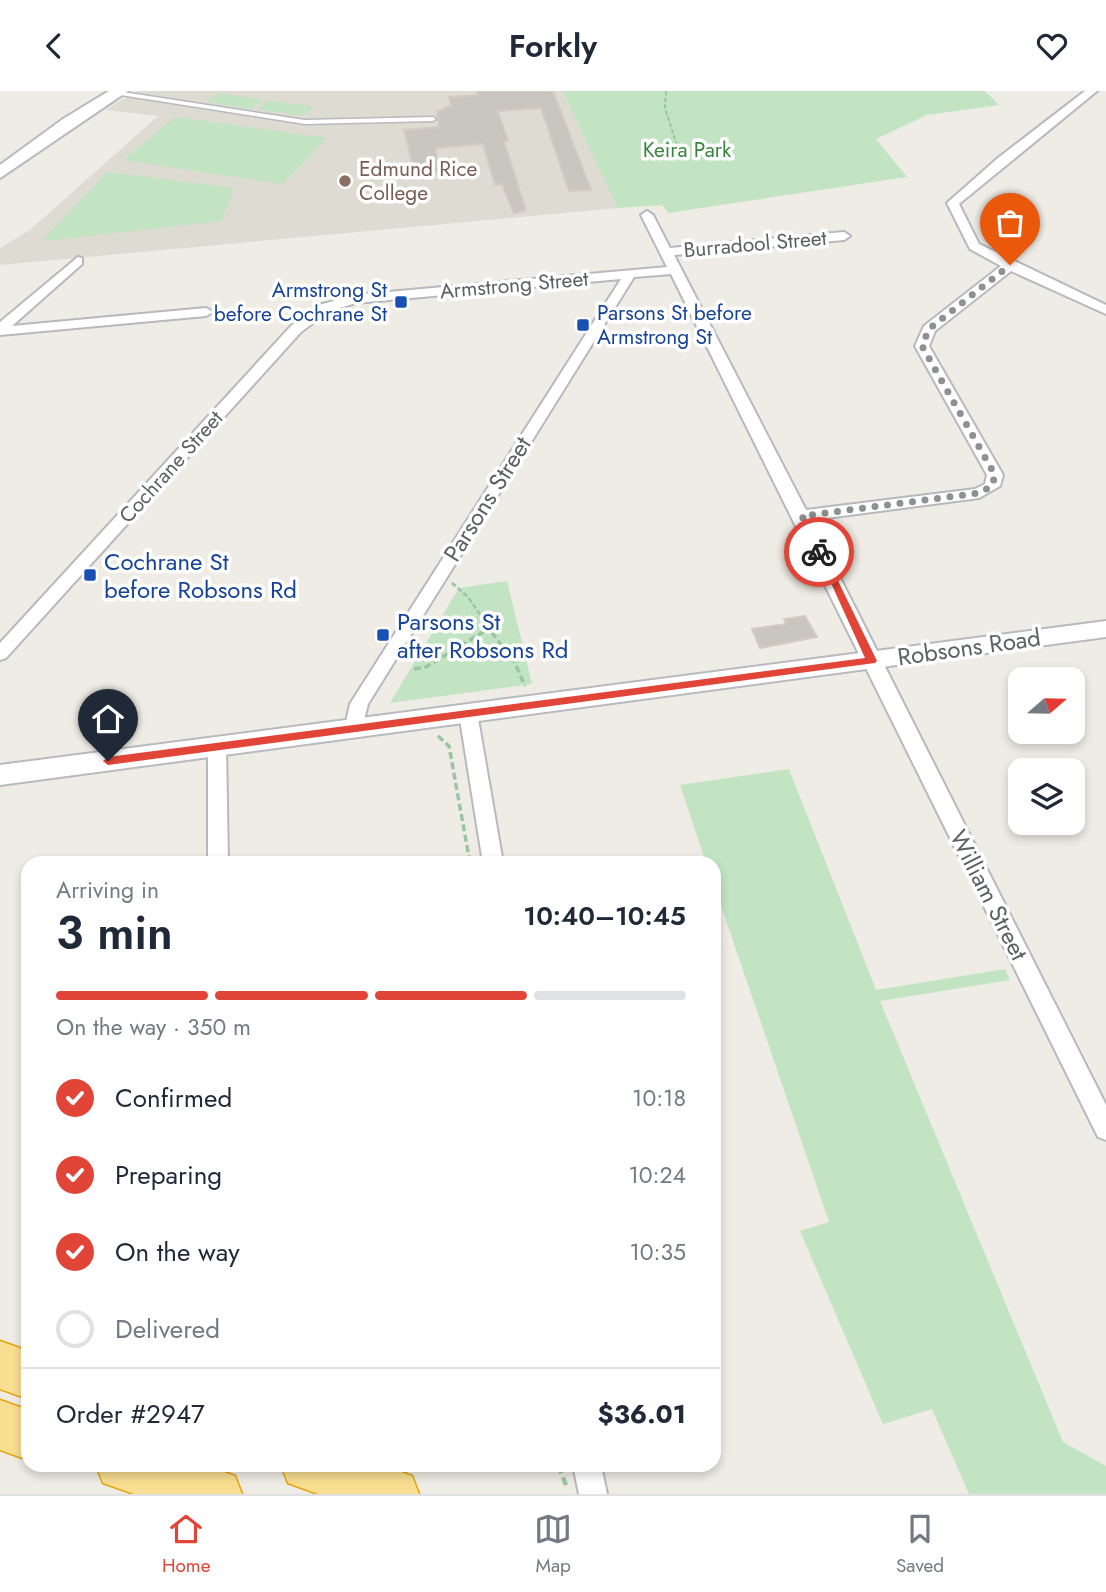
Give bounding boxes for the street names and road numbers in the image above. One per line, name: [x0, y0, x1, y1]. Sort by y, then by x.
street label: Burradool Street: [682, 223, 828, 265]
street label: Armstrong Street: [439, 264, 589, 306]
street label: Cochrane Street: [112, 404, 230, 530]
street label: Parsons Street: [435, 429, 540, 568]
street label: Robsons Road: [895, 620, 1043, 674]
street label: William Street: [941, 824, 1037, 966]

